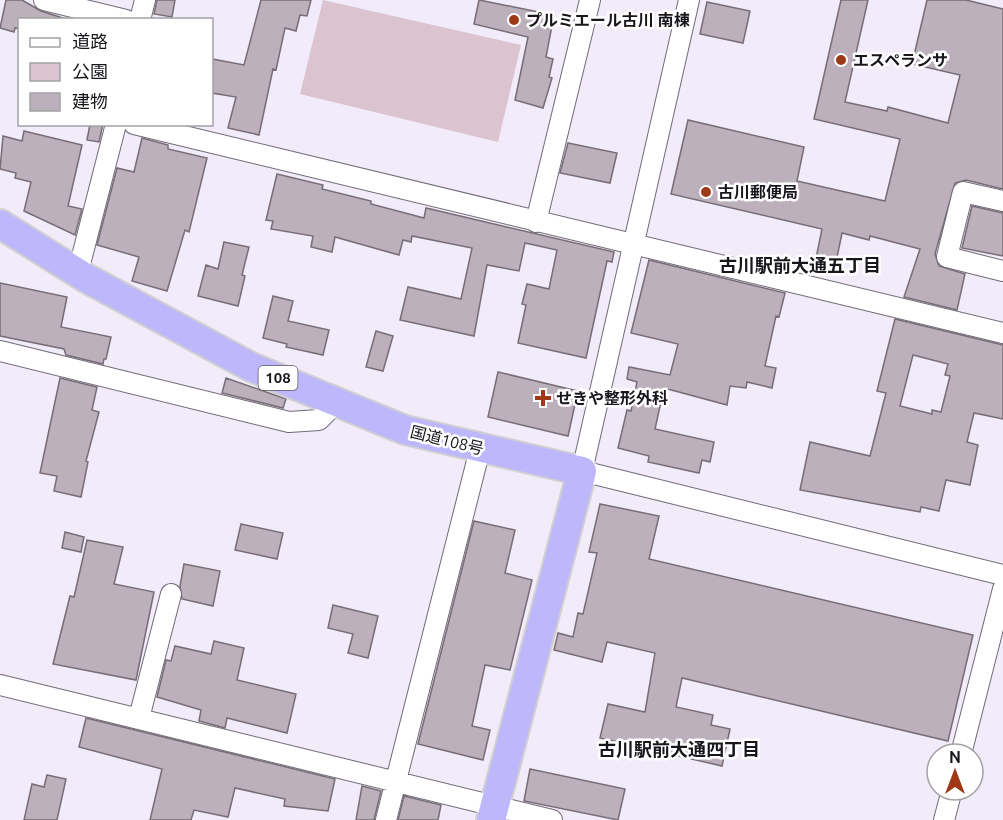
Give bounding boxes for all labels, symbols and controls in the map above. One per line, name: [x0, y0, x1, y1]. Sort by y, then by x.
place label: プルミエール古川 南棟: [526, 11, 690, 29]
marker: プルミエール古川 南棟: [507, 13, 521, 27]
legend: [18, 18, 213, 126]
text: 道路: [72, 31, 108, 51]
place label: エスペランサ: [853, 51, 948, 69]
marker: エスペランサ: [834, 53, 848, 67]
text: 公園: [72, 61, 108, 81]
text: 建物: [72, 91, 108, 111]
place label: 古川郵便局: [718, 183, 798, 201]
marker: 古川郵便局: [699, 185, 713, 199]
district label: 古川駅前大通五丁目: [719, 255, 881, 275]
road number: 108: [258, 366, 298, 390]
marker: せきや整形外科: [534, 389, 552, 407]
place label: せきや整形外科: [556, 389, 668, 407]
street label: 国道108号: [408, 422, 486, 458]
district label: 古川駅前大通四丁目: [598, 739, 760, 759]
north arrow: [925, 742, 985, 802]
text: N: [949, 748, 961, 766]

